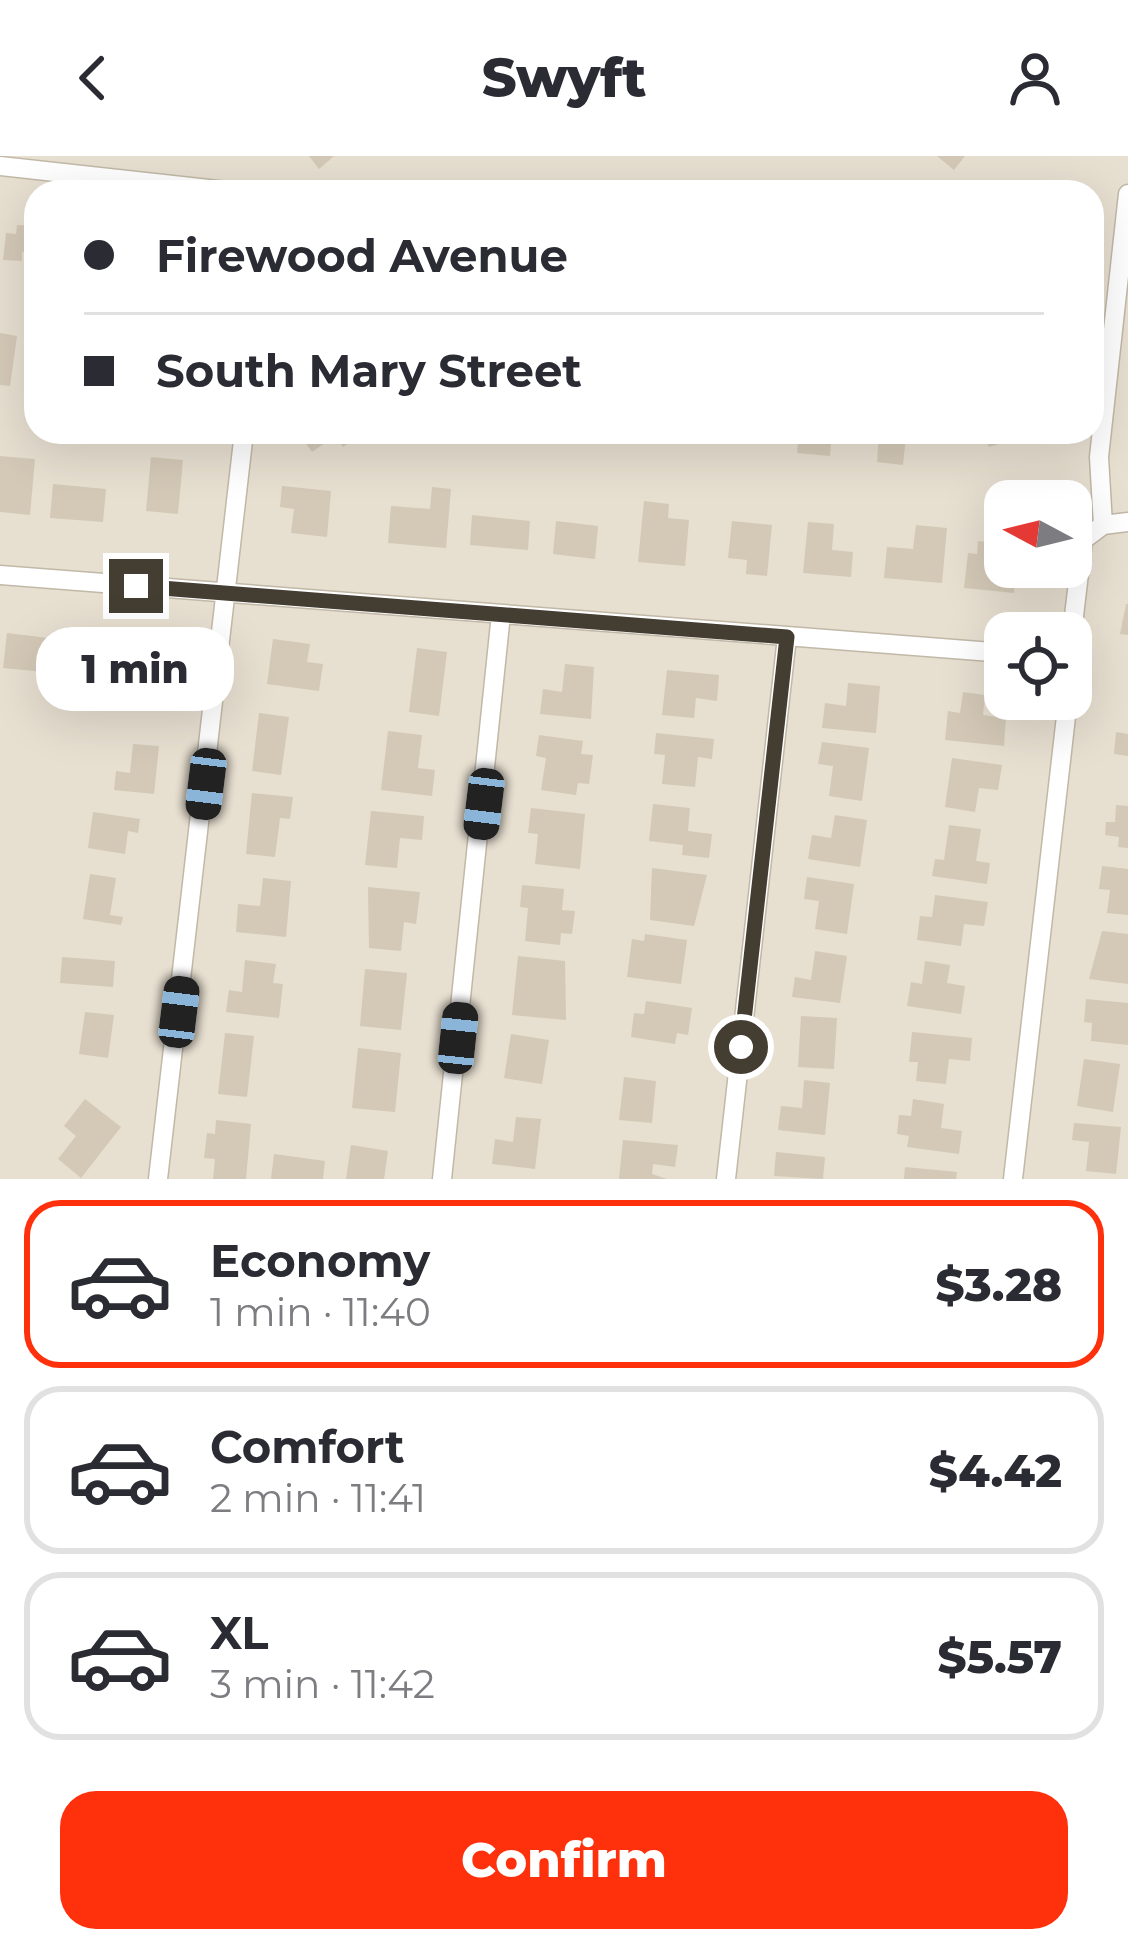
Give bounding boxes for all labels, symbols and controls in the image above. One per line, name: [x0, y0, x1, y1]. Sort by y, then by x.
icon: back: [60, 45, 126, 111]
text: Swyft: [482, 45, 646, 111]
icon: person: [1002, 45, 1068, 111]
text: Firewood Avenue: [156, 228, 568, 283]
text: South Mary Street: [156, 343, 582, 398]
north arrow: [984, 480, 1092, 588]
map controls: [984, 480, 1092, 720]
route end: [109, 559, 163, 613]
button: locate: [984, 612, 1092, 720]
callout: 1 min: [37, 628, 235, 712]
text: 1 min: [81, 645, 189, 693]
car: [184, 746, 228, 822]
car: [462, 766, 506, 842]
car: [157, 974, 201, 1050]
car: [436, 1000, 480, 1076]
route start: [714, 1020, 768, 1074]
icon: car: [66, 1230, 174, 1338]
text: Economy: [210, 1233, 430, 1288]
text: $3.28: [936, 1257, 1062, 1312]
text: 1 min · 11:40: [210, 1288, 431, 1336]
icon: car: [66, 1416, 174, 1524]
text: Comfort: [210, 1419, 405, 1474]
text: $4.42: [929, 1443, 1062, 1498]
text: 2 min · 11:41: [210, 1474, 426, 1522]
icon: car: [66, 1602, 174, 1710]
text: XL: [210, 1605, 268, 1660]
text: $5.57: [938, 1629, 1062, 1684]
text: 3 min · 11:42: [210, 1660, 435, 1708]
button: Confirm: [60, 1791, 1068, 1929]

